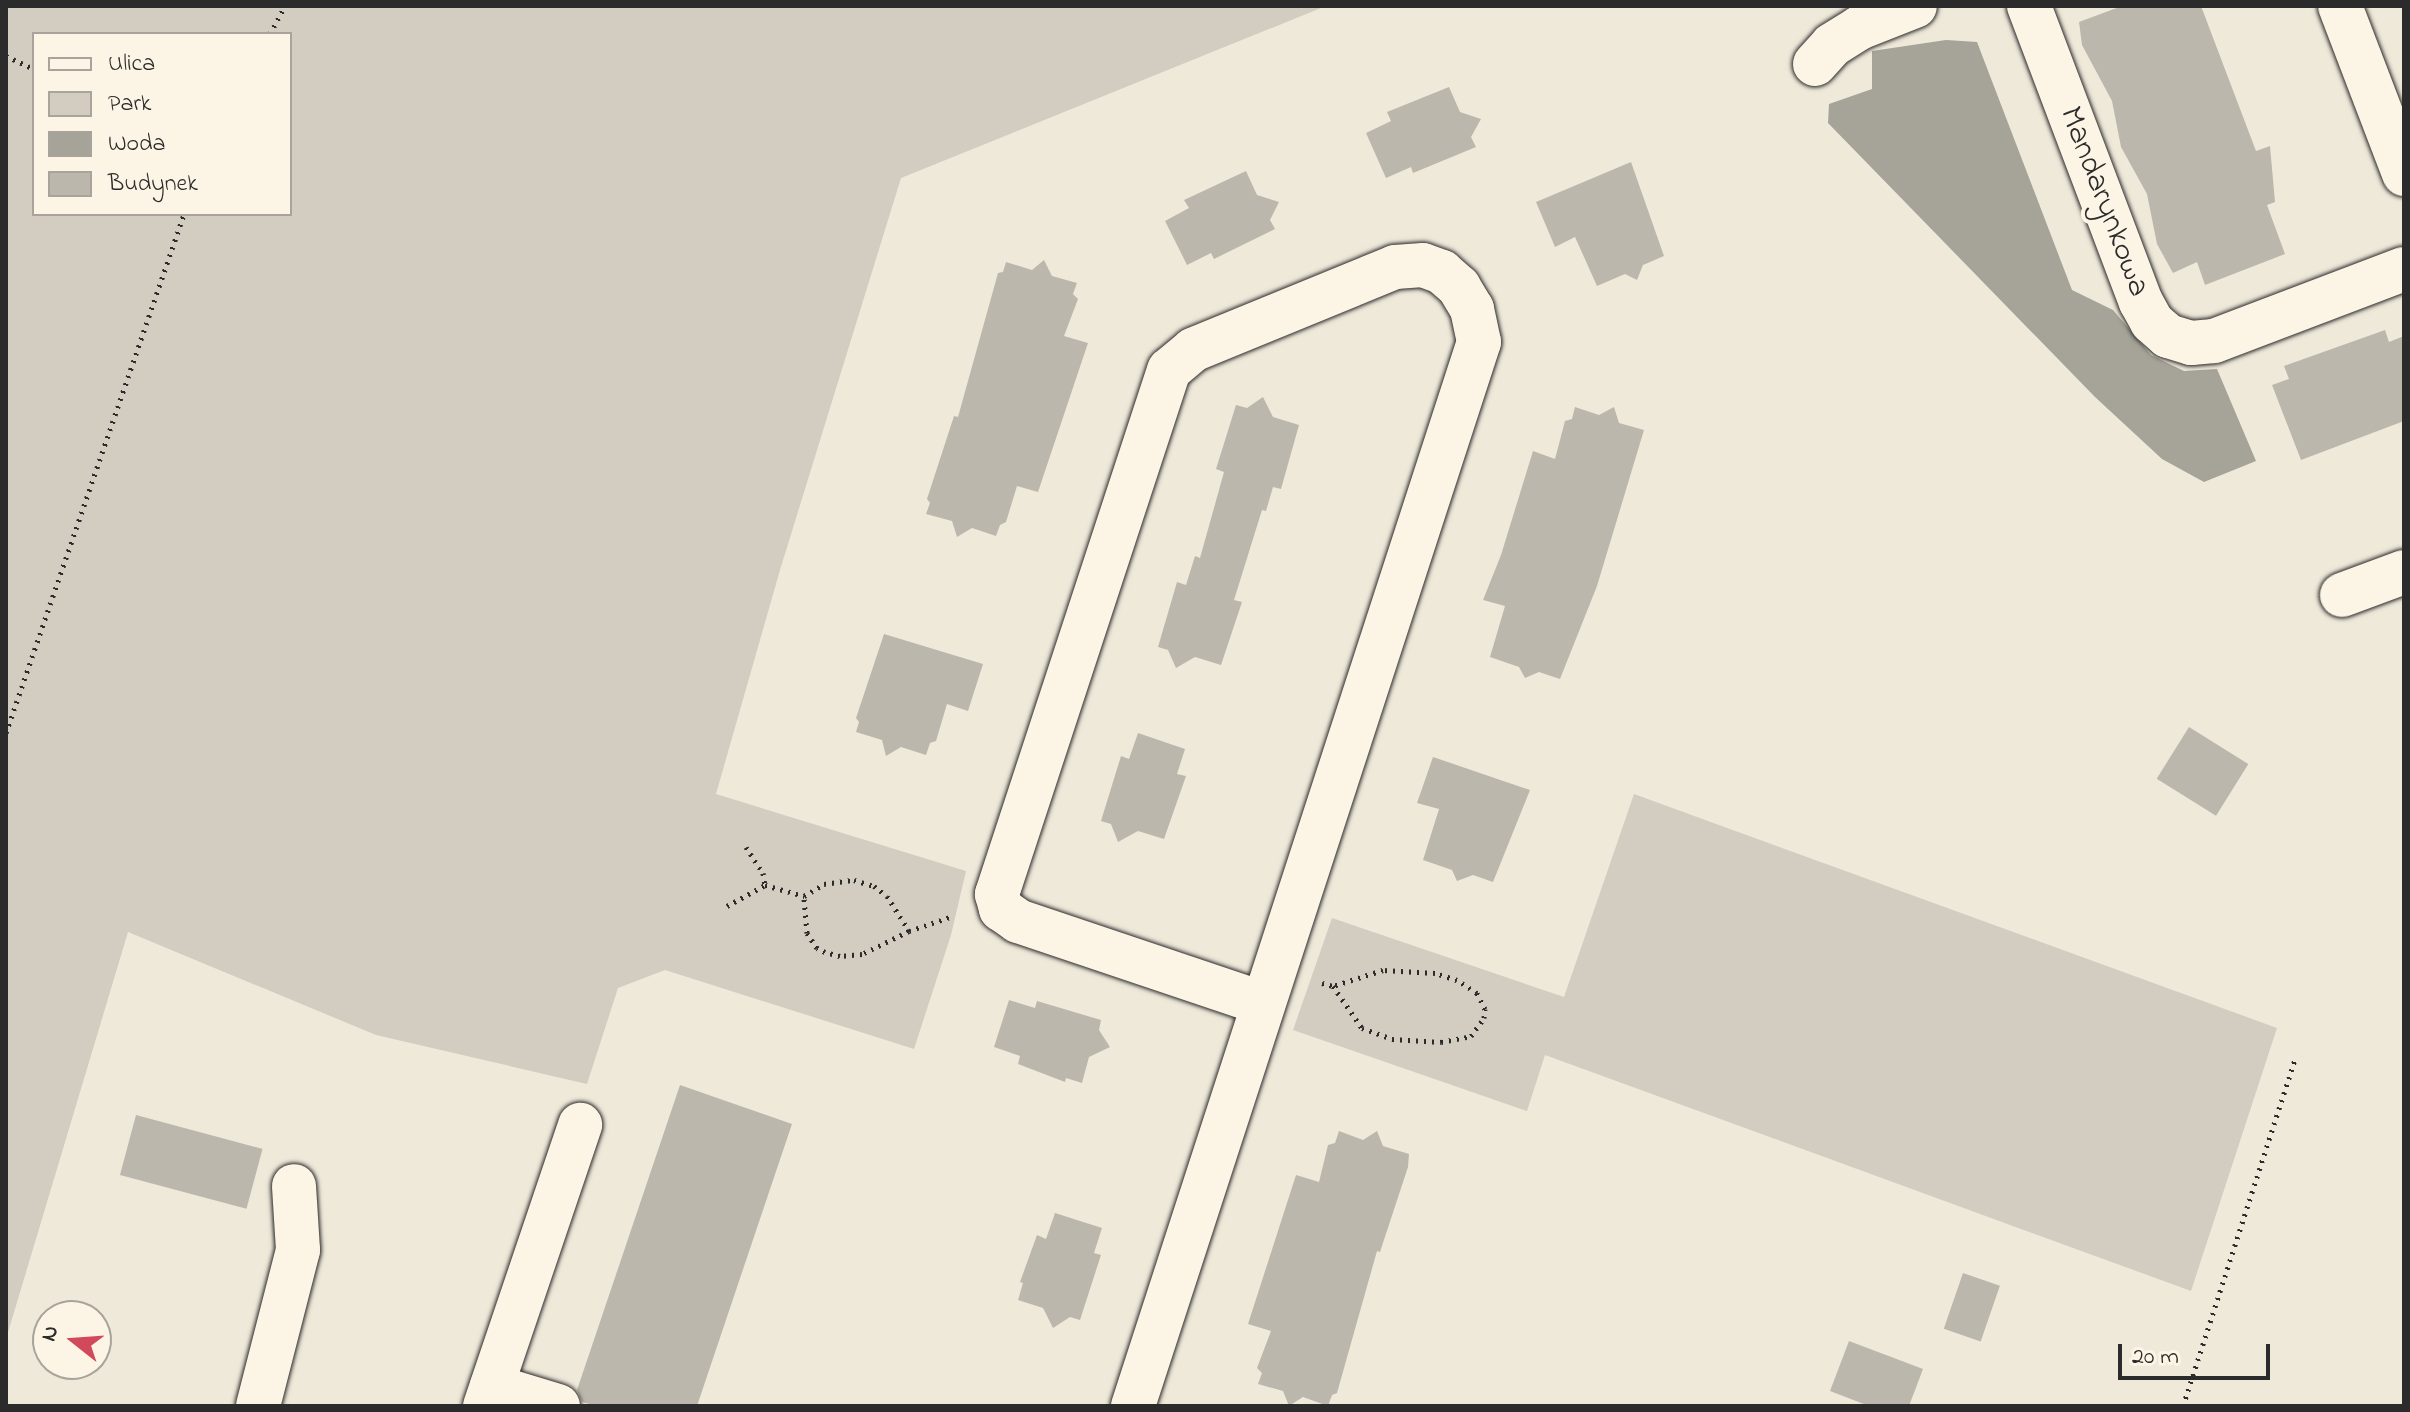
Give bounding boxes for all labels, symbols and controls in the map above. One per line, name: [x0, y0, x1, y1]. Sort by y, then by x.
legend: [32, 32, 292, 216]
text: Ulica: [108, 47, 155, 82]
text: Park: [108, 87, 151, 122]
street label: Mandarynkowa: [2049, 102, 2157, 302]
text: Woda: [108, 127, 166, 162]
text: Budynek: [108, 167, 198, 202]
north arrow: [32, 1300, 112, 1380]
text: N: [33, 1322, 68, 1345]
scale bar: [2122, 1328, 2274, 1378]
text: 20 m: [2132, 1340, 2179, 1375]

